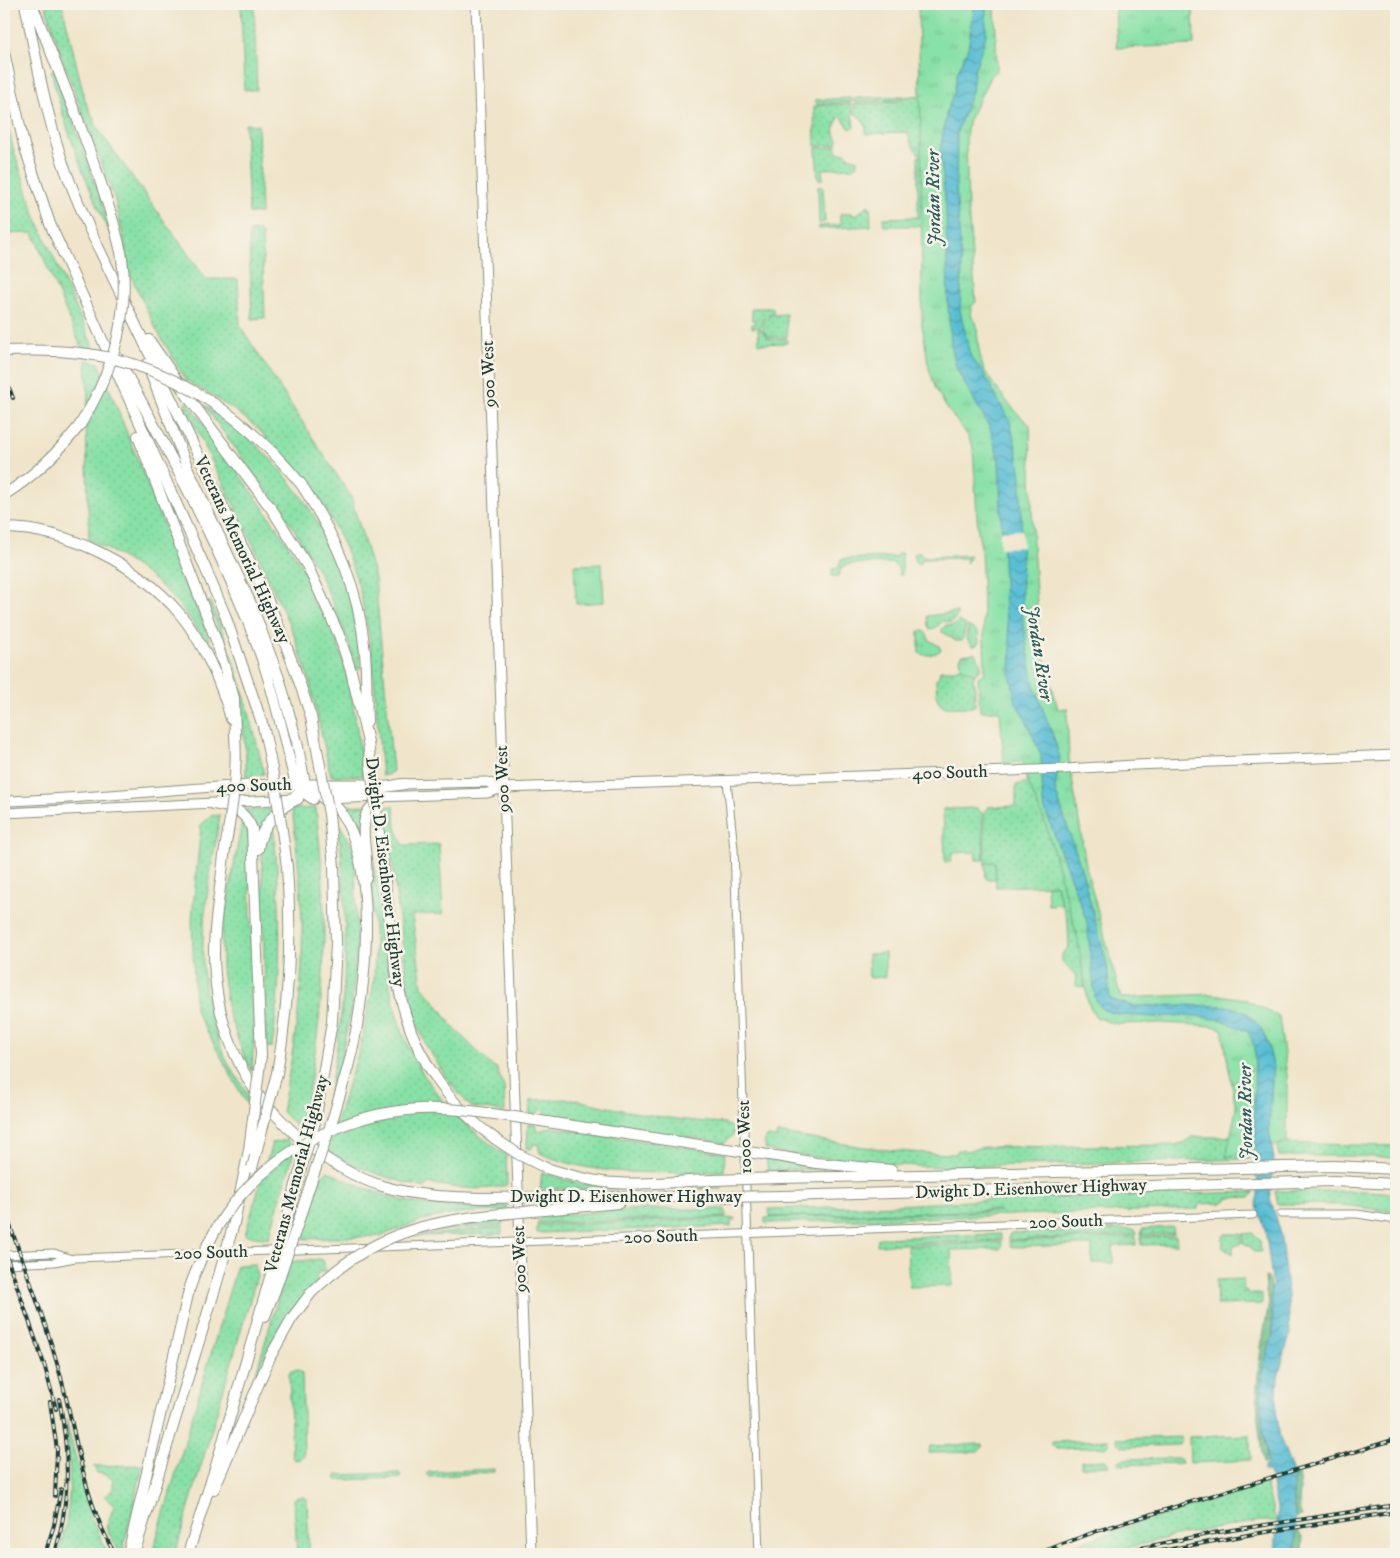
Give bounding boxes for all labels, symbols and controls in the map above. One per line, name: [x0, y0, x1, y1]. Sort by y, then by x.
water label: Jordan River: [922, 147, 946, 247]
street label: 900 West: [477, 340, 501, 409]
street label: Veterans Memorial Highway: [188, 452, 295, 648]
water label: Jordan River: [1020, 603, 1058, 705]
street label: 900 West: [491, 745, 515, 814]
street label: Dwight D. Eisenhower Highway: [360, 756, 410, 989]
street label: 400 South: [912, 761, 989, 785]
street label: 400 South: [216, 774, 293, 798]
water label: Jordan River: [1234, 1061, 1258, 1161]
street label: Veterans Memorial Highway: [260, 1072, 334, 1276]
street label: 1000 West: [733, 1099, 757, 1175]
street label: Dwight D. Eisenhower Highway: [915, 1174, 1148, 1204]
street label: Dwight D. Eisenhower Highway: [510, 1186, 742, 1208]
street label: 200 South: [1029, 1210, 1104, 1234]
street label: 900 West: [508, 1225, 532, 1294]
street label: 200 South: [624, 1225, 699, 1249]
street label: 200 South: [174, 1241, 249, 1265]

